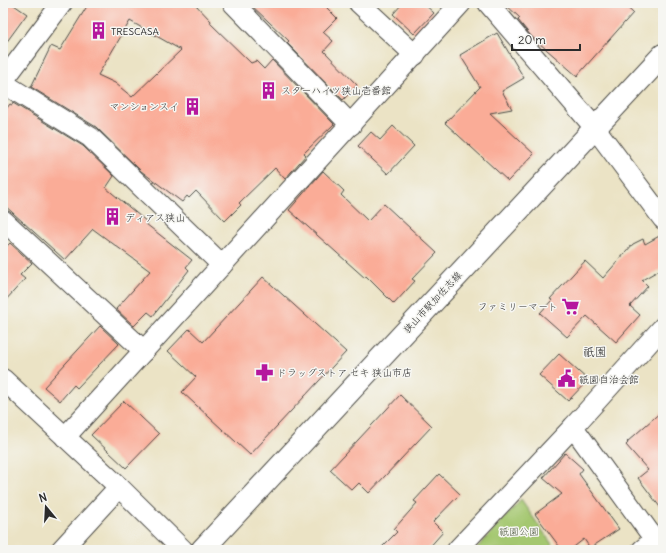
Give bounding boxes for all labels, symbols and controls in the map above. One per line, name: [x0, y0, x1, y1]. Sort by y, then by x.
building icon: TRESCASA: [88, 21, 108, 41]
place label: TRESCASA: [111, 25, 160, 38]
scale bar: [512, 26, 580, 52]
text: 20 m: [518, 32, 546, 47]
building icon: スターハイツ狭山壱番館: [258, 80, 278, 100]
place label: スターハイツ狭山壱番館: [281, 84, 391, 97]
building icon: マンションスイ: [182, 96, 202, 116]
place label: マンションスイ: [109, 100, 179, 113]
building icon: ディアス狭山: [102, 207, 122, 227]
place label: ディアス狭山: [125, 211, 185, 224]
street label: 狭山市駅加佐志線: [400, 269, 464, 336]
supermarket icon: ファミリーマート: [561, 296, 581, 316]
place label: ファミリーマート: [478, 300, 558, 313]
district label: 祇園: [583, 344, 607, 359]
pharmacy icon: ドラッグストア セキ 狭山市店: [254, 362, 274, 382]
place label: ドラッグストア セキ 狭山市店: [277, 366, 412, 379]
public building icon: 祇園自治会館: [556, 369, 576, 389]
place label: 祇園自治会館: [579, 373, 639, 386]
north arrow: [26, 487, 66, 527]
text: N: [37, 490, 49, 505]
park label: 祇園公園: [499, 525, 539, 538]

